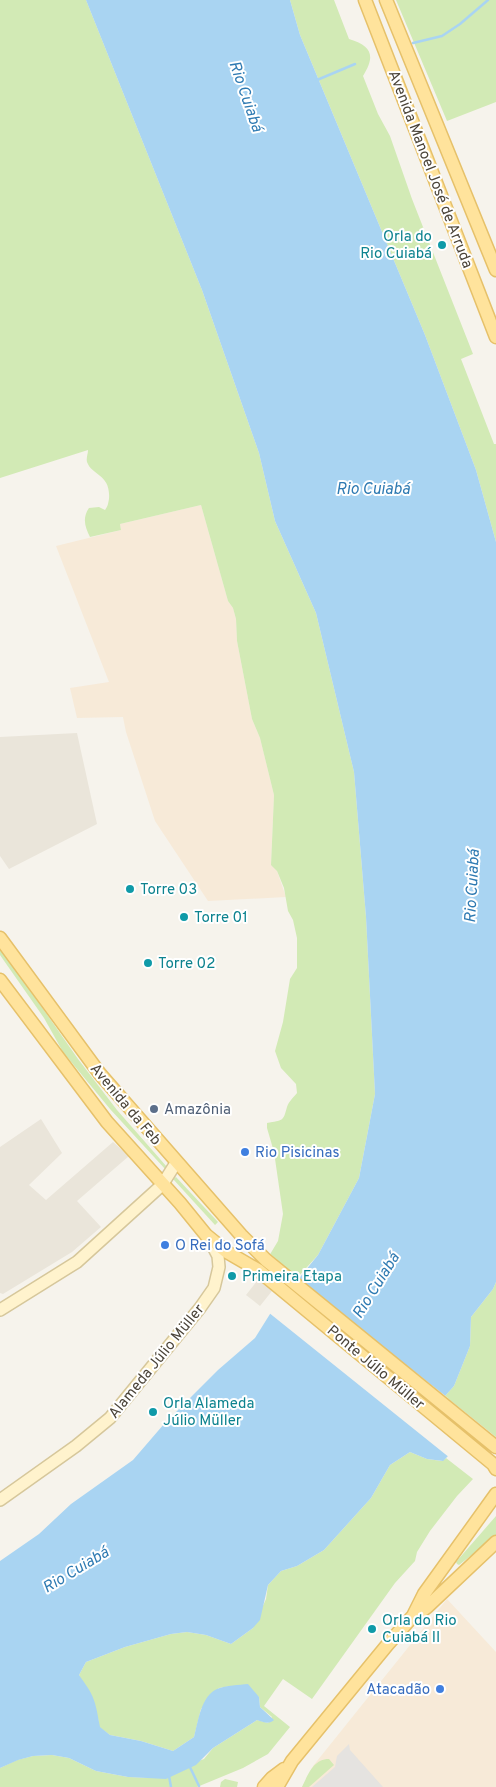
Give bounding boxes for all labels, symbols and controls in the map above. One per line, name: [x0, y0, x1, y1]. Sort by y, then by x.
water label: Rio Cuiabá: [224, 58, 267, 136]
street label: Avenida Manoel José de Arruda: [383, 68, 476, 271]
place label: Orla do Rio Cuiabá: [360, 228, 432, 264]
marker: Orla do Rio Cuiabá: [436, 239, 448, 251]
water label: Rio Cuiabá: [336, 480, 412, 500]
water label: Rio Cuiabá: [461, 847, 485, 924]
place label: Torre 03: [140, 881, 197, 900]
marker: Torre 03: [124, 883, 136, 895]
place label: Torre 01: [194, 909, 248, 928]
marker: Torre 01: [178, 911, 190, 923]
place label: Torre 02: [158, 955, 215, 974]
marker: Torre 02: [142, 957, 154, 969]
street label: Avenida da Feb: [85, 1060, 165, 1150]
place label: Amazônia: [164, 1101, 231, 1120]
marker: Amazônia: [148, 1103, 160, 1115]
place label: Rio Pisicinas: [255, 1144, 340, 1163]
marker: Rio Pisicinas: [239, 1146, 251, 1158]
place label: O Rei do Sofá: [175, 1237, 265, 1256]
marker: O Rei do Sofá: [159, 1239, 171, 1251]
water label: Rio Cuiabá: [349, 1248, 406, 1323]
place label: Primeira Etapa: [242, 1268, 342, 1287]
marker: Primeira Etapa: [226, 1270, 238, 1282]
street label: Alameda Júlio Müller: [105, 1301, 209, 1423]
street label: Ponte Júlio Müller: [322, 1322, 428, 1415]
place label: Orla Alameda Júlio Müller: [163, 1395, 254, 1431]
marker: Orla Alameda Júlio Müller: [147, 1406, 159, 1418]
water label: Rio Cuiabá: [39, 1542, 114, 1598]
place label: Orla do Rio Cuiabá II: [382, 1612, 457, 1648]
marker: Orla do Rio Cuiabá II: [366, 1623, 378, 1635]
place label: Atacadão: [366, 1681, 430, 1700]
marker: Atacadão: [434, 1683, 446, 1695]

